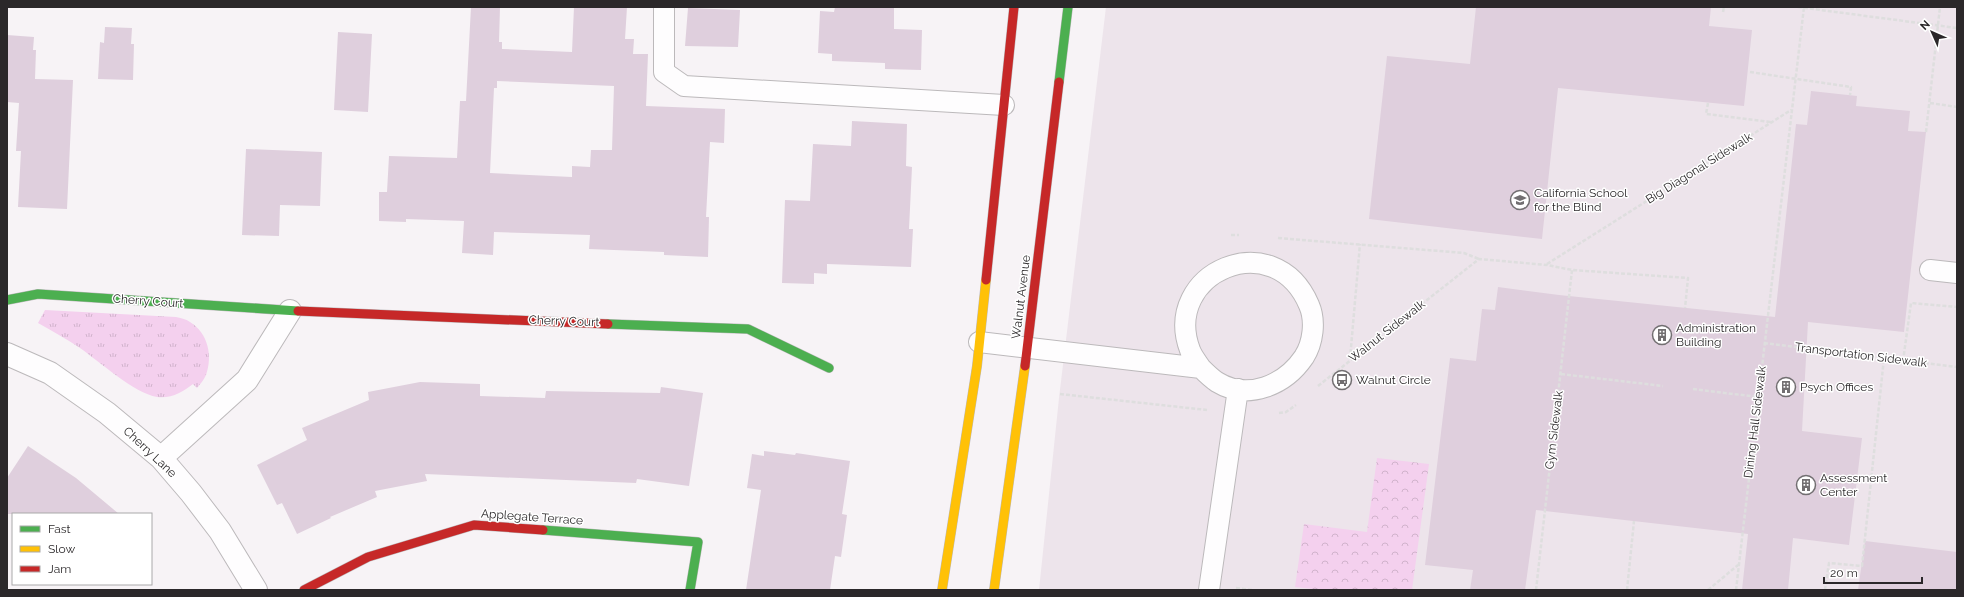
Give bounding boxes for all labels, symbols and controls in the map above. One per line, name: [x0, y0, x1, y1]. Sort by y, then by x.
north arrow: [1912, 12, 1952, 52]
text: N: [1918, 18, 1933, 33]
street label: Big Diagonal Sidewalk: [1643, 129, 1755, 206]
place label: California School for the Blind: [1534, 186, 1628, 214]
school or university icon: California School for the Blind: [1509, 189, 1531, 211]
street label: Walnut Avenue: [1009, 254, 1033, 340]
street label: Cherry Court: [112, 292, 184, 310]
street label: Walnut Sidewalk: [1346, 296, 1428, 365]
street label: Cherry Court: [528, 313, 600, 329]
place label: Administration Building: [1676, 321, 1756, 349]
building icon: Administration Building: [1651, 324, 1673, 346]
street label: Transportation Sidewalk: [1794, 340, 1928, 370]
street label: Dining Hall Sidewalk: [1741, 365, 1769, 479]
bus stop icon: Walnut Circle: [1331, 369, 1353, 391]
place label: Walnut Circle: [1356, 373, 1431, 387]
building icon: Psych Offices: [1775, 376, 1797, 398]
place label: Psych Offices: [1800, 380, 1873, 394]
street label: Gym Sidewalk: [1542, 389, 1566, 470]
street label: Cherry Lane: [121, 424, 179, 480]
place label: Assessment Center: [1820, 471, 1887, 499]
building icon: Assessment Center: [1795, 474, 1817, 496]
street label: Applegate Terrace: [480, 506, 584, 528]
legend: [12, 513, 152, 585]
text: Fast: [48, 522, 71, 536]
text: Slow: [48, 542, 75, 556]
scale bar: [1824, 559, 1922, 585]
text: Jam: [48, 562, 71, 576]
text: 20 m: [1830, 566, 1858, 580]

